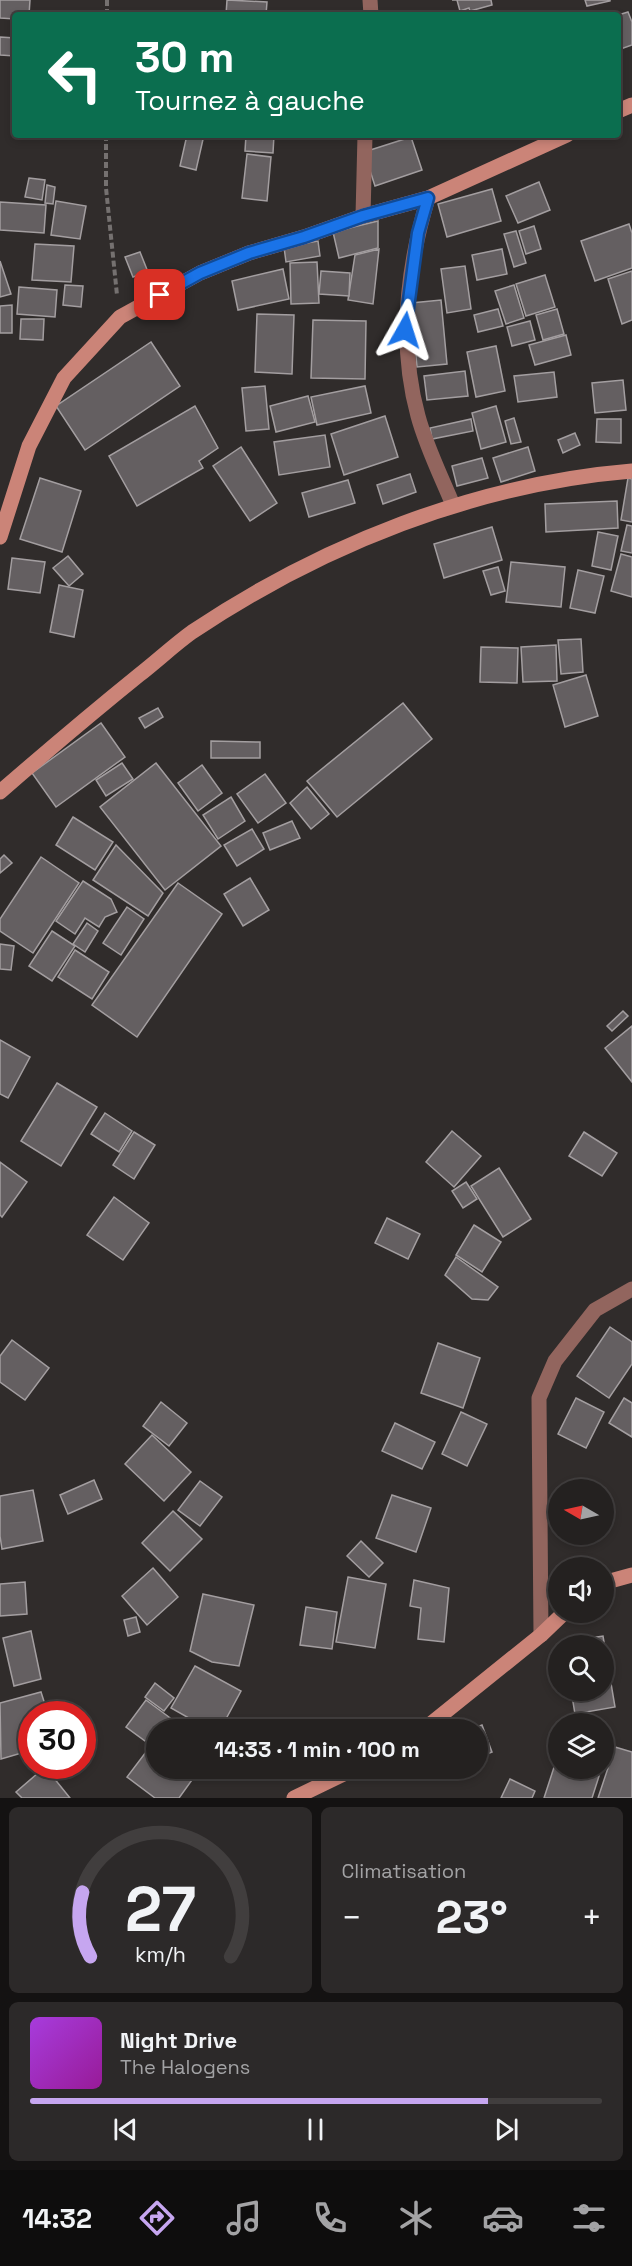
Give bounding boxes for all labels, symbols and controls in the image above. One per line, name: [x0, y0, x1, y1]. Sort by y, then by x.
text: 30 m: [135, 31, 234, 84]
icon: left: [36, 36, 114, 114]
text: Tournez à gauche: [135, 83, 365, 118]
pin: [134, 269, 185, 320]
icon: arrive: [143, 278, 176, 311]
position arrow: [373, 298, 437, 362]
north arrow: [548, 1479, 614, 1545]
map controls: [548, 1479, 614, 1779]
button: sound: [548, 1557, 614, 1623]
button: search: [548, 1635, 614, 1701]
speed limit sign: 30: [18, 1701, 96, 1779]
button: layers: [548, 1713, 614, 1779]
text: 14:33 · 1 min · 100 m: [214, 1735, 420, 1763]
text: Climatisation: [342, 1858, 466, 1884]
text: 27: [125, 1870, 196, 1949]
text: 23°: [436, 1889, 508, 1946]
text: −: [342, 1897, 362, 1939]
text: +: [582, 1897, 602, 1939]
text: km/h: [135, 1941, 186, 1968]
text: Night Drive: [120, 2026, 237, 2054]
text: The Halogens: [120, 2054, 250, 2080]
icon: previous: [109, 2113, 142, 2146]
icon: pause: [299, 2113, 332, 2146]
icon: next: [490, 2113, 523, 2146]
icon: directions: [136, 2197, 178, 2239]
icon: music: [223, 2197, 265, 2239]
icon: phone: [309, 2197, 351, 2239]
icon: climate: [395, 2197, 437, 2239]
icon: car: [482, 2197, 524, 2239]
icon: filters: [568, 2197, 610, 2239]
text: 14:32: [22, 2201, 92, 2236]

